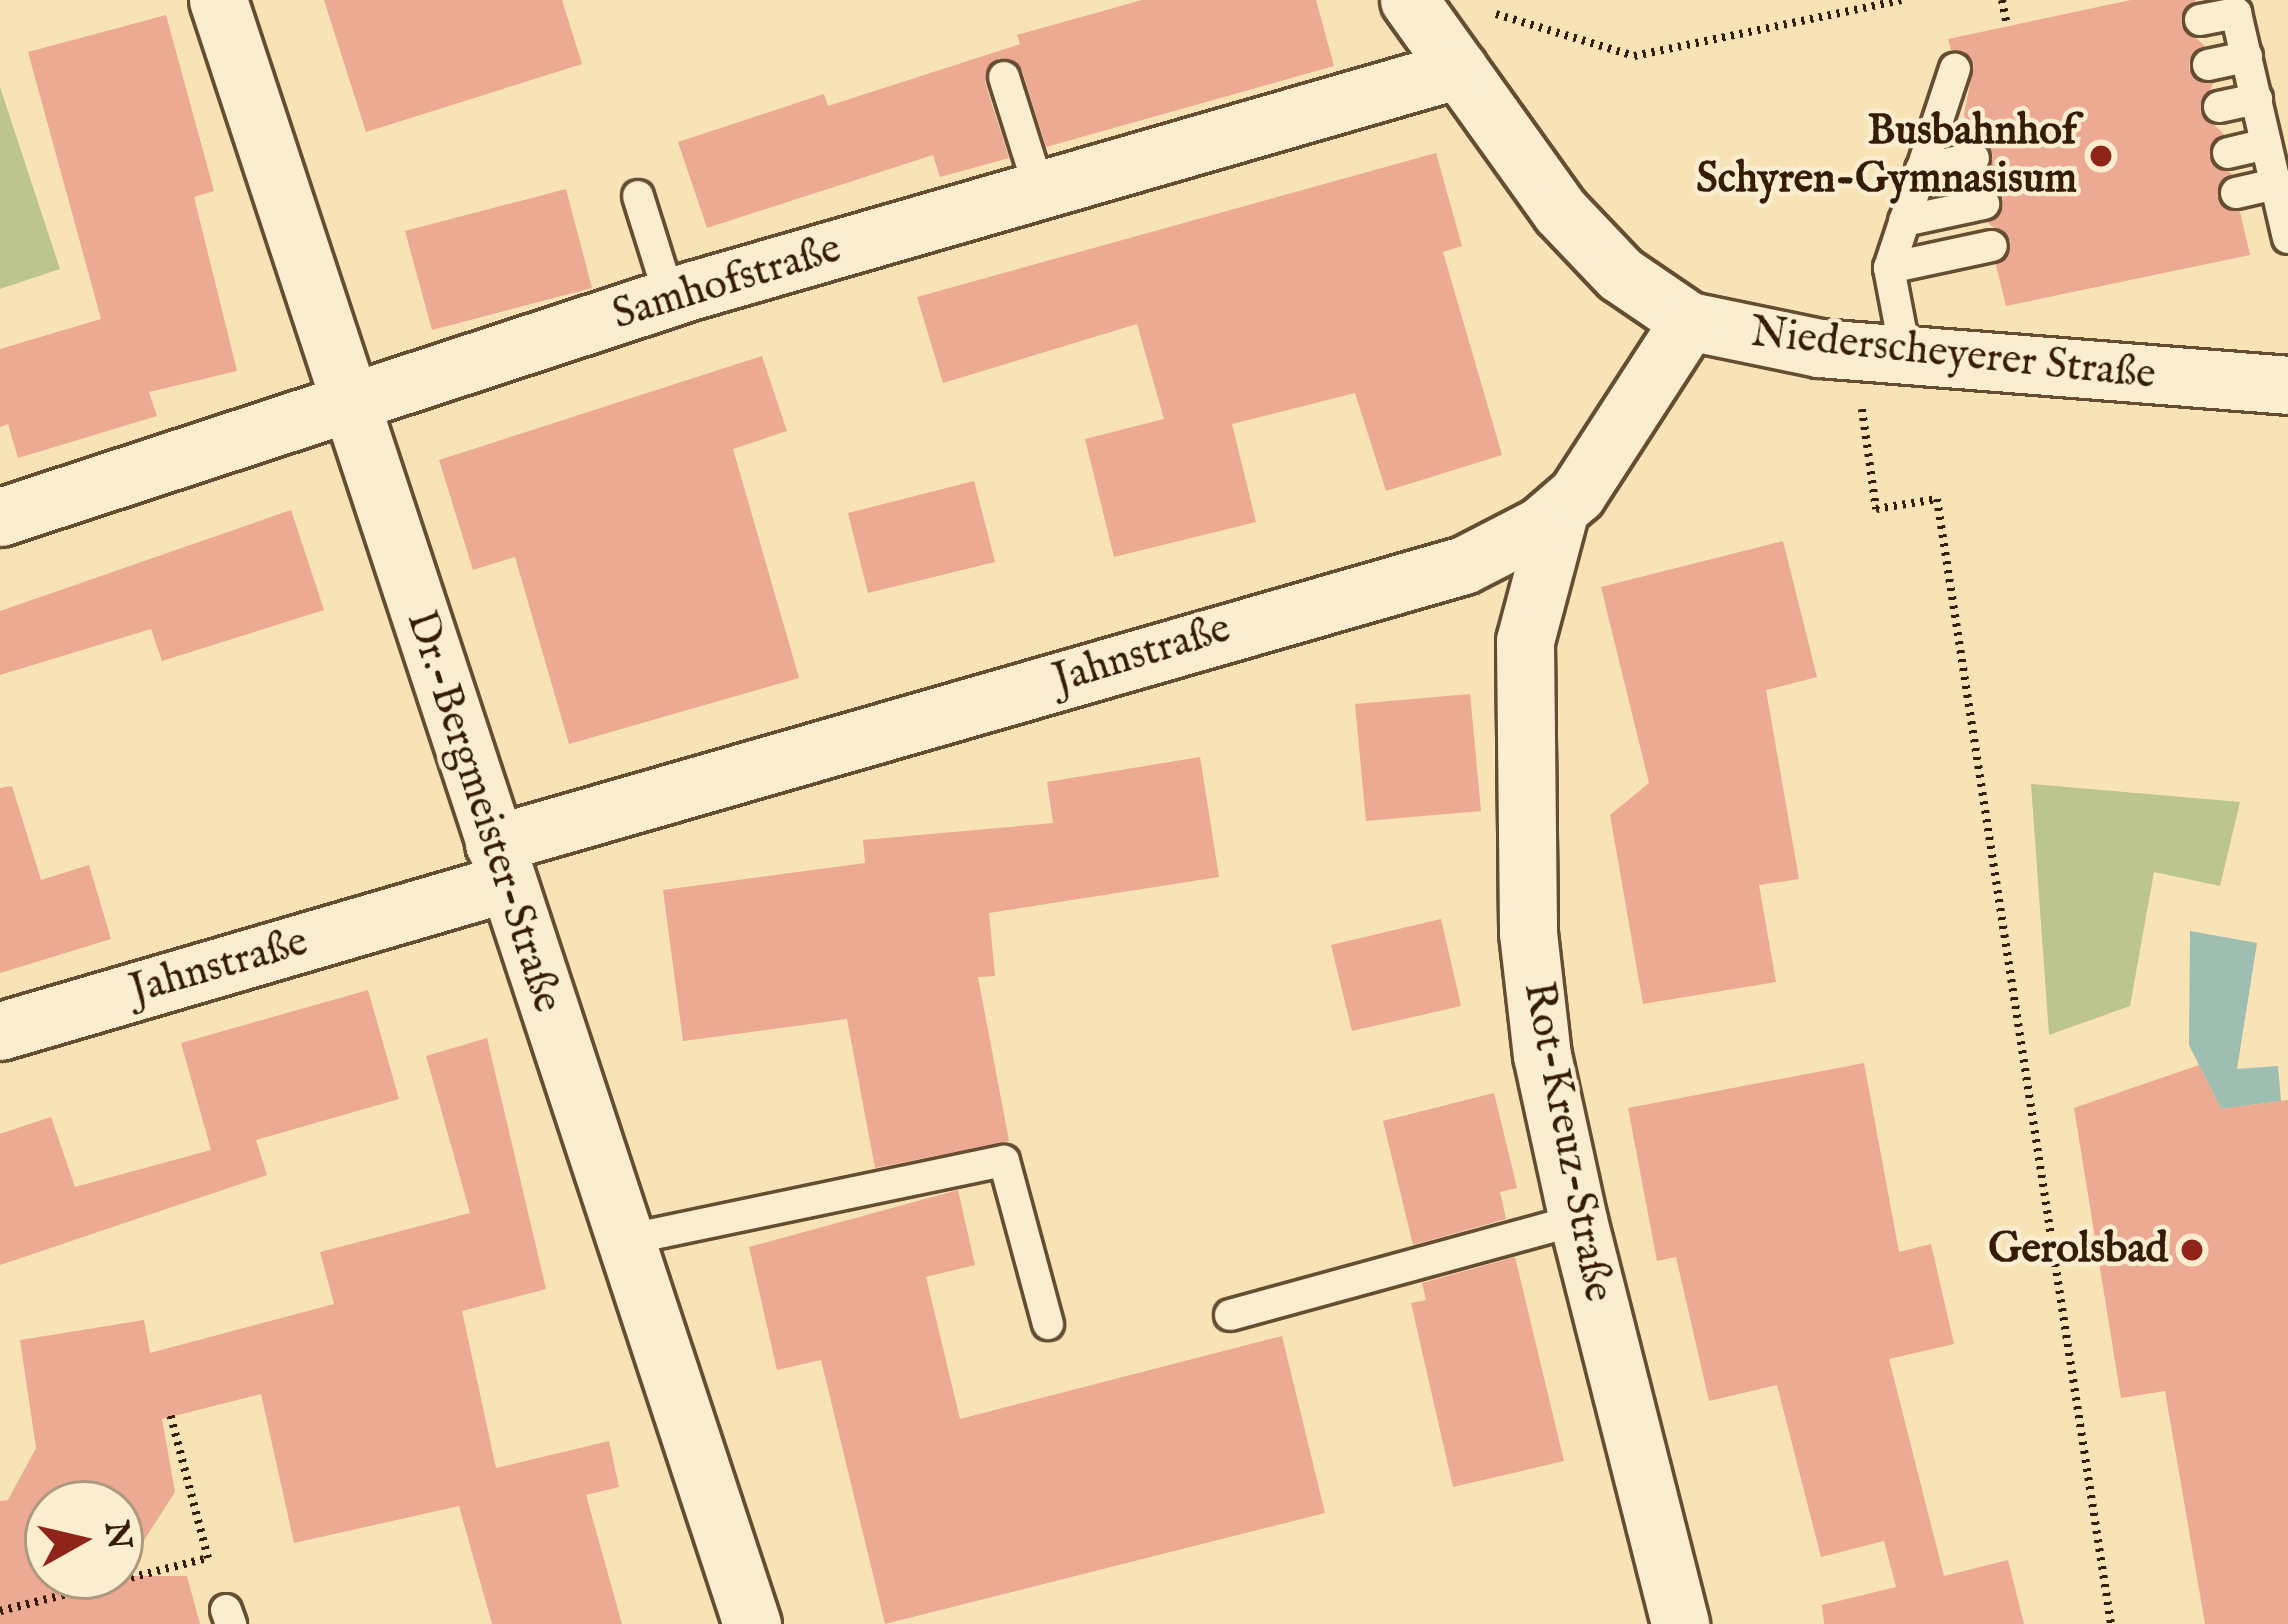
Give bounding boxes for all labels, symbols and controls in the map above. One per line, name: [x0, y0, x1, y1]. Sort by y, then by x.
place label: Busbahnhof Schyren-Gymnasisum: [1696, 107, 2077, 206]
marker: Busbahnhof Schyren-Gymnasisum: [2088, 143, 2114, 169]
street label: Samhofstraße: [607, 224, 847, 342]
street label: Niederscheyerer Straße: [1748, 309, 2158, 401]
street label: Jahnstraße: [1047, 604, 1237, 706]
street label: Dr.-Bergmeister-Straße: [394, 605, 572, 1019]
street label: Jahnstraße: [124, 918, 314, 1016]
street label: Rot-Kreuz-Straße: [1511, 978, 1623, 1306]
place label: Gerolsbad: [1988, 1225, 2168, 1275]
marker: Gerolsbad: [2179, 1237, 2205, 1263]
north arrow: [24, 1480, 144, 1600]
text: N: [94, 1518, 139, 1552]

